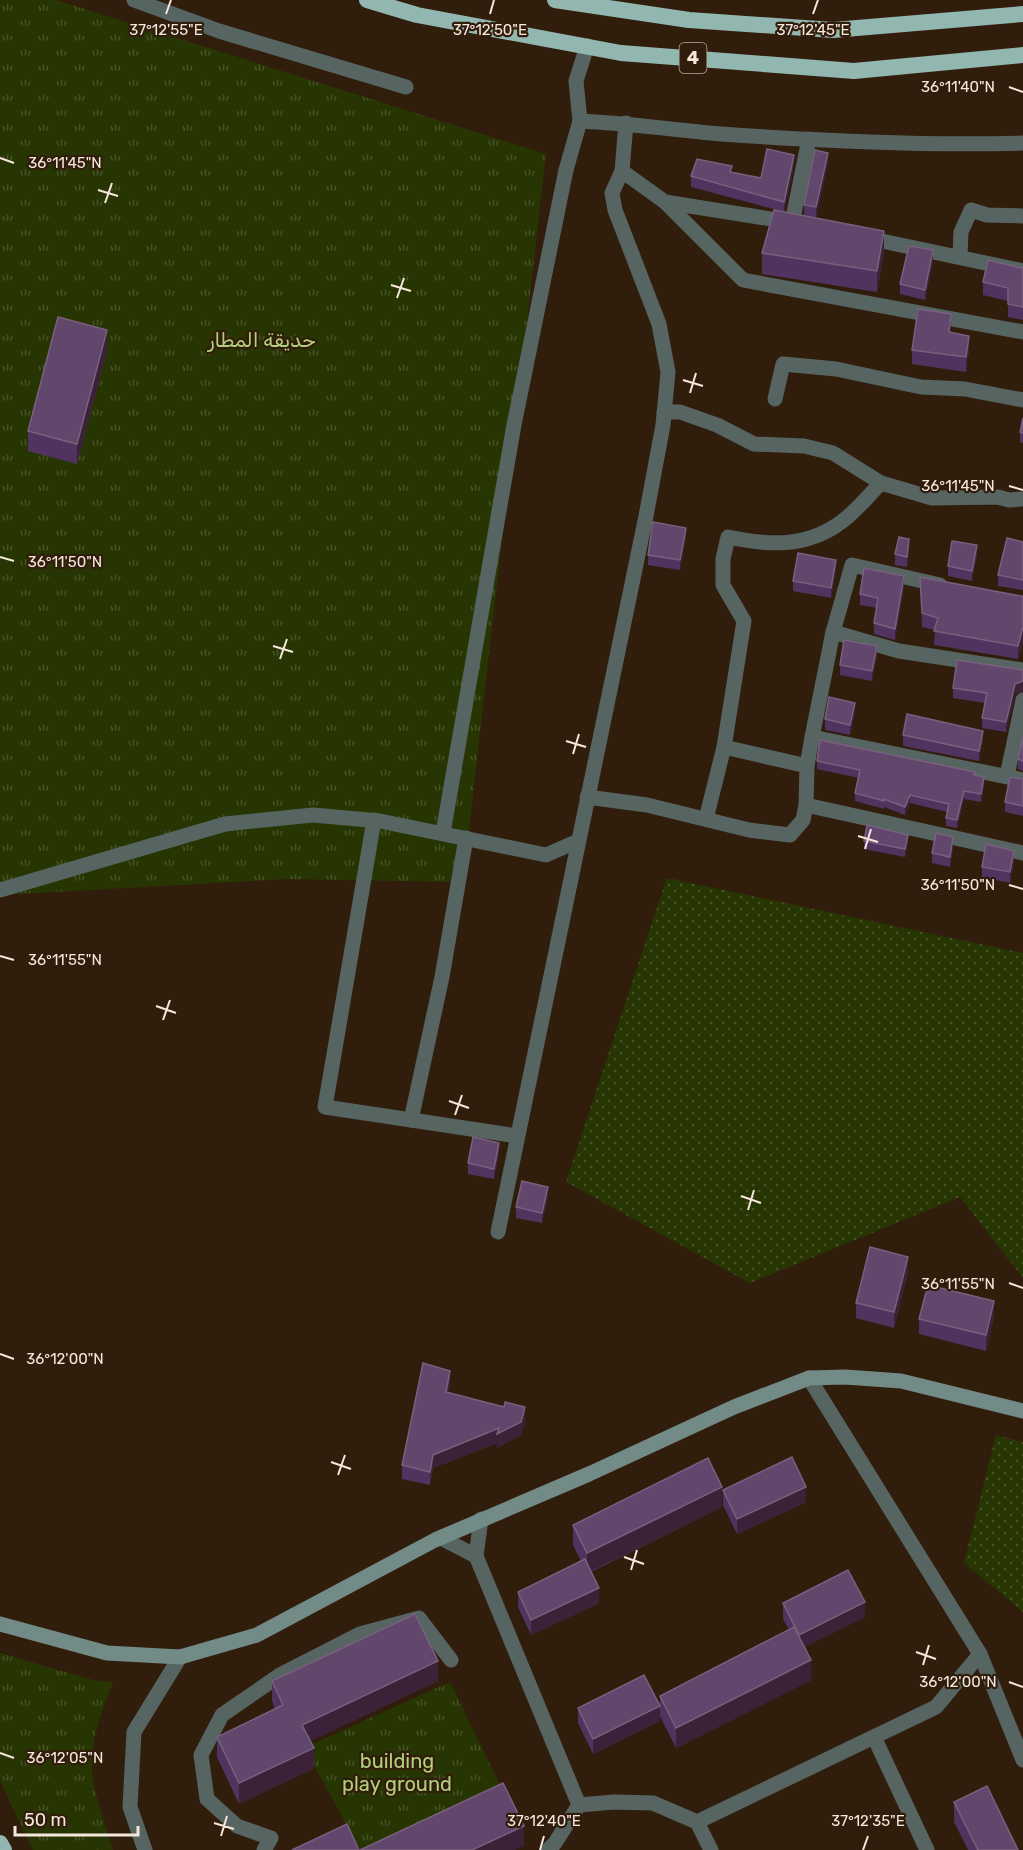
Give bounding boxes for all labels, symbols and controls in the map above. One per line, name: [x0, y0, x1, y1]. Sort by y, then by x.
text: 37°12'55"E: [129, 21, 203, 39]
text: 37°12'50"E: [453, 21, 527, 39]
text: 37°12'45"E: [776, 21, 850, 39]
road number: 4: [680, 43, 706, 73]
text: 36°11'40"N: [921, 78, 995, 96]
text: 36°11'45"N: [28, 154, 102, 172]
park label: حديقة المطار: [207, 328, 316, 352]
text: 36°11'45"N: [921, 477, 995, 495]
text: 36°11'50"N: [28, 553, 102, 571]
text: 36°11'50"N: [921, 876, 995, 894]
text: 36°11'55"N: [28, 951, 102, 969]
text: 36°11'55"N: [921, 1275, 995, 1293]
text: 36°12'00"N: [26, 1350, 104, 1368]
text: 36°12'00"N: [919, 1673, 997, 1691]
text: 36°12'05"N: [27, 1749, 103, 1767]
park label: building play ground: [342, 1749, 452, 1796]
scale bar: [15, 1799, 138, 1837]
text: 50 m: [24, 1809, 67, 1831]
text: 37°12'40"E: [507, 1812, 581, 1830]
text: 37°12'35"E: [831, 1812, 905, 1830]

